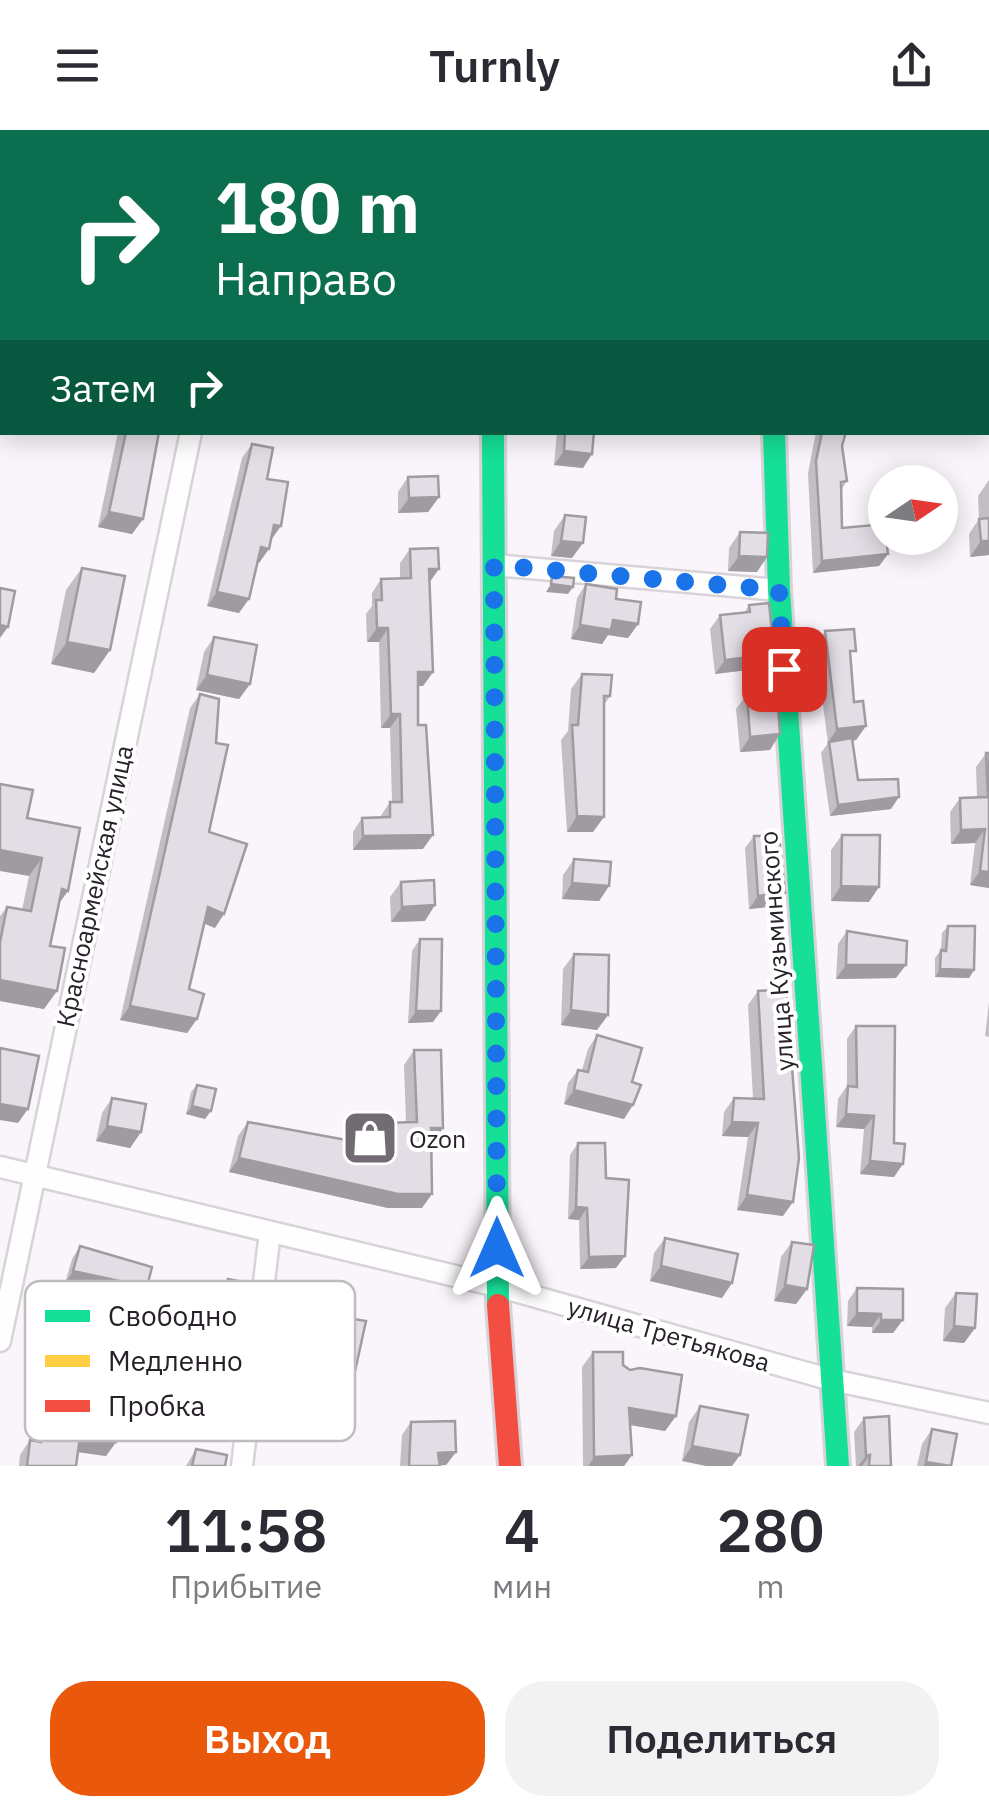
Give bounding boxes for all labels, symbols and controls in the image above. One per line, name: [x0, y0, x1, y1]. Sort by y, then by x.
text: Turnly: [429, 36, 560, 94]
icon: menu: [50, 38, 105, 93]
icon: share: [884, 38, 939, 93]
text: 180 m: [215, 161, 420, 252]
icon: right: [50, 170, 180, 300]
text: Направо: [215, 249, 397, 307]
icon: right: [177, 360, 232, 415]
text: Затем: [50, 363, 157, 412]
north arrow: [868, 465, 958, 555]
map controls: [868, 465, 958, 555]
pin: [742, 627, 827, 712]
icon: arrive: [757, 642, 812, 697]
street label: Красноармейская улица: [48, 742, 140, 1030]
street label: улица Кузьминского: [751, 830, 801, 1072]
shop icon: Ozon: [340, 1108, 400, 1168]
place label: Ozon: [409, 1122, 466, 1155]
position arrow: [445, 1196, 549, 1300]
legend: [25, 1281, 355, 1441]
street label: улица Третьякова: [564, 1289, 774, 1379]
text: Свободно: [108, 1297, 237, 1334]
text: Медленно: [108, 1342, 243, 1379]
text: Пробка: [108, 1387, 205, 1424]
text: 11:58: [164, 1490, 328, 1569]
text: 4: [504, 1490, 540, 1569]
text: 280: [717, 1490, 825, 1569]
text: Прибытие: [170, 1565, 322, 1607]
text: мин: [492, 1565, 552, 1607]
text: m: [757, 1565, 784, 1607]
button: Выход: [50, 1681, 485, 1796]
button: Поделиться: [505, 1681, 939, 1796]

